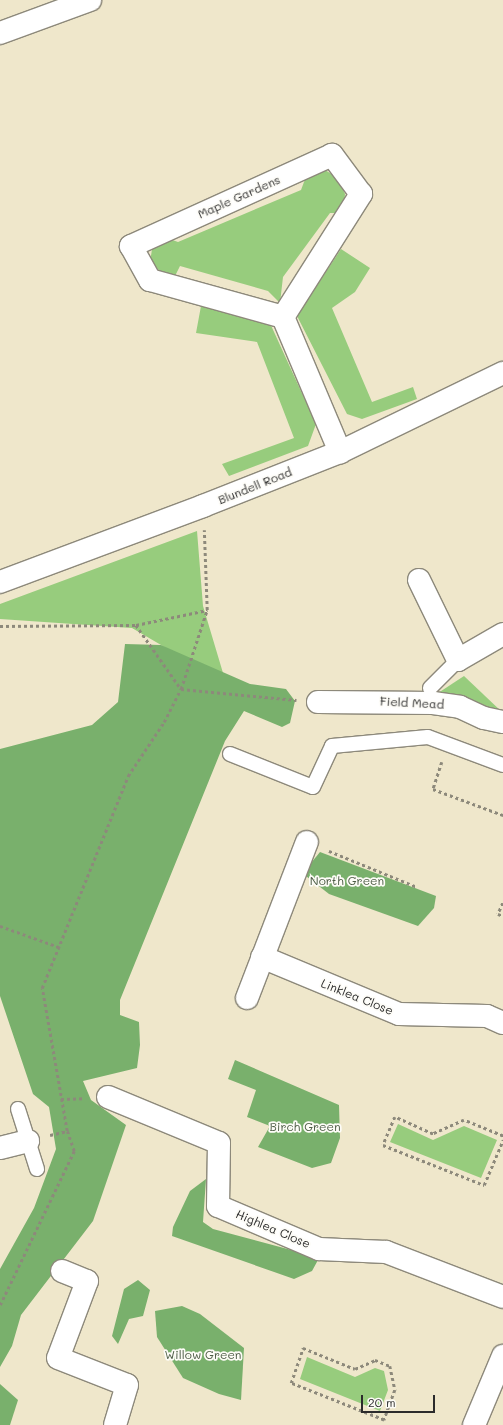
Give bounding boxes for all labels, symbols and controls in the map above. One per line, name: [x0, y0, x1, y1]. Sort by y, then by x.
street label: Maple Gardens: [196, 172, 282, 222]
street label: Blundell Road: [216, 465, 294, 507]
street label: Field Mead: [379, 694, 445, 712]
park label: North Green: [310, 874, 384, 888]
street label: Linklea Close: [319, 976, 395, 1018]
park label: Birch Green: [269, 1120, 341, 1134]
street label: Highlea Close: [234, 1207, 312, 1251]
park label: Willow Green: [165, 1348, 241, 1362]
scale bar: [363, 1387, 437, 1413]
text: 20 m: [368, 1394, 396, 1410]

